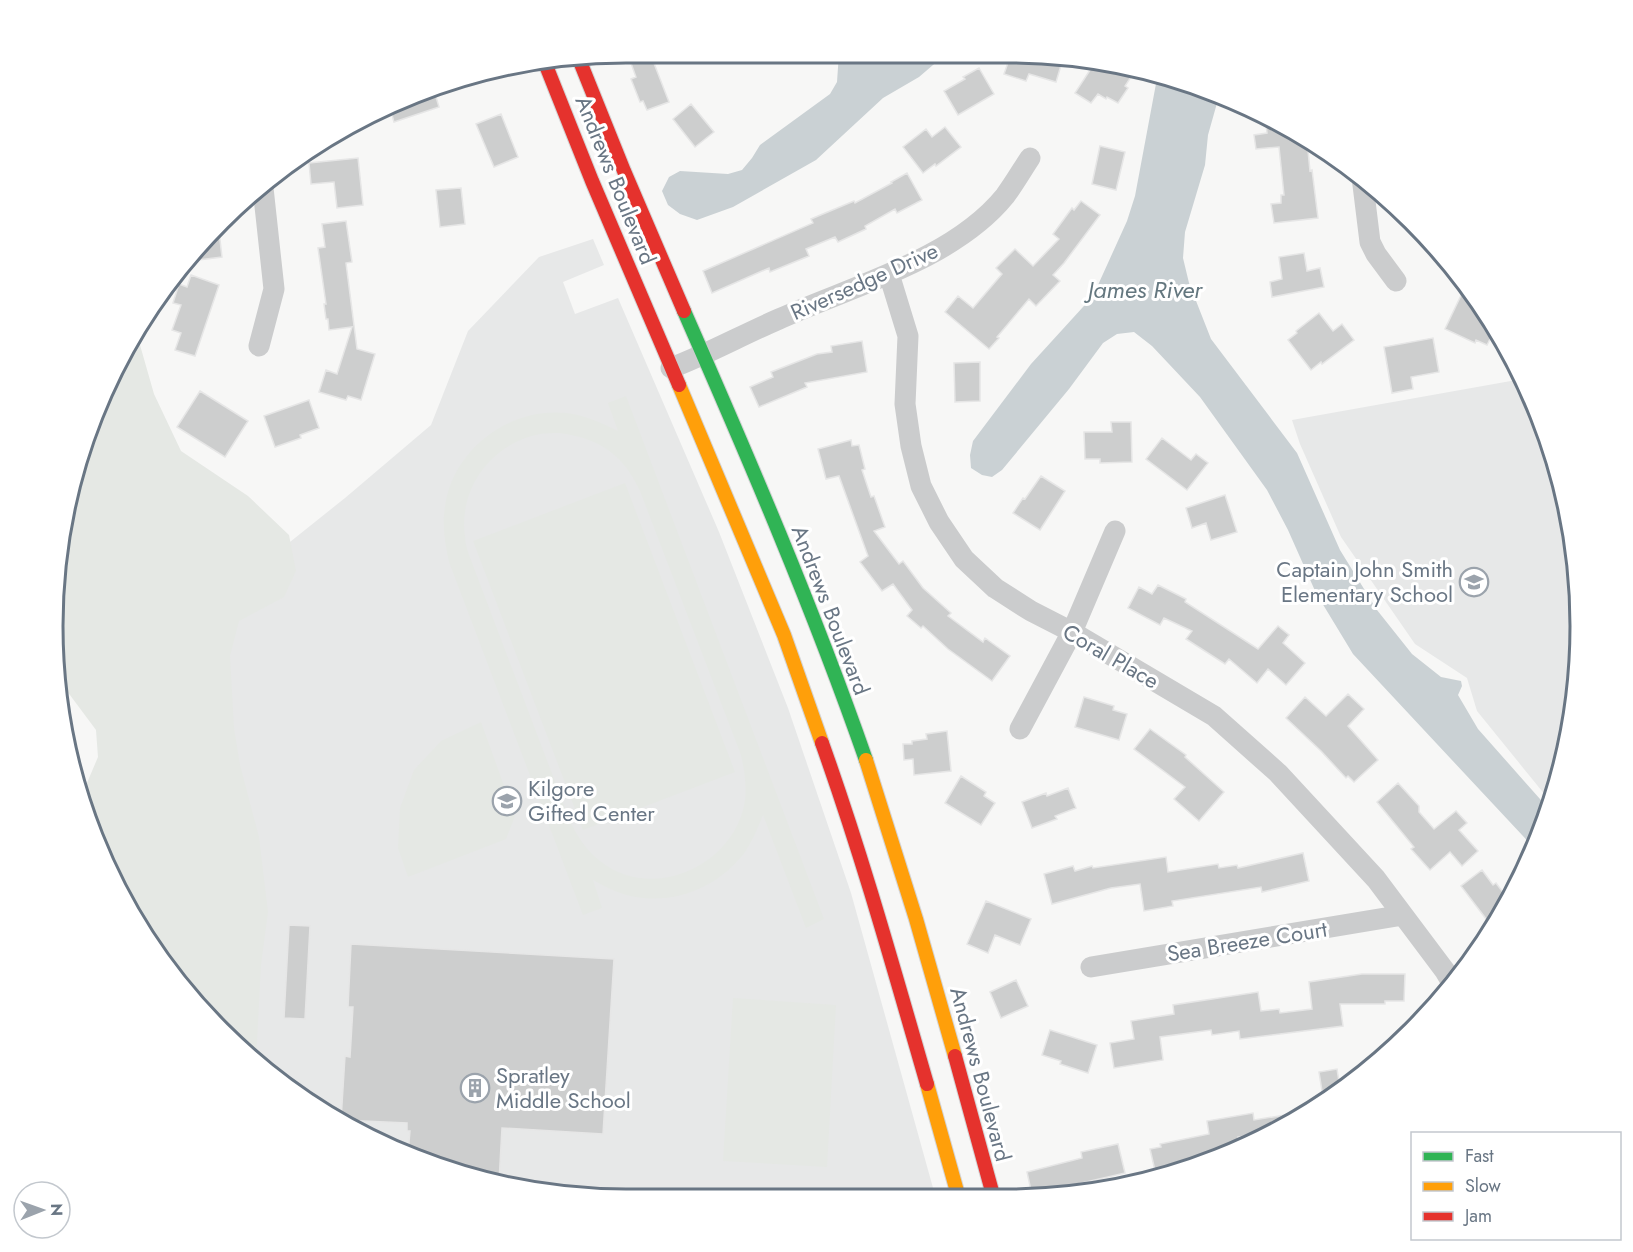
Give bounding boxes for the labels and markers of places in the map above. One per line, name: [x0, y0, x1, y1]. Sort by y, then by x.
place label: Captain John Smith Elementary School: [1276, 553, 1453, 610]
school or university icon: Captain John Smith Elementary School: [1458, 566, 1490, 598]
place label: Kilgore Gifted Center: [528, 772, 655, 829]
school or university icon: Kilgore Gifted Center: [491, 785, 523, 817]
place label: Spratley Middle School: [496, 1059, 631, 1116]
building icon: Spratley Middle School: [459, 1072, 491, 1104]

